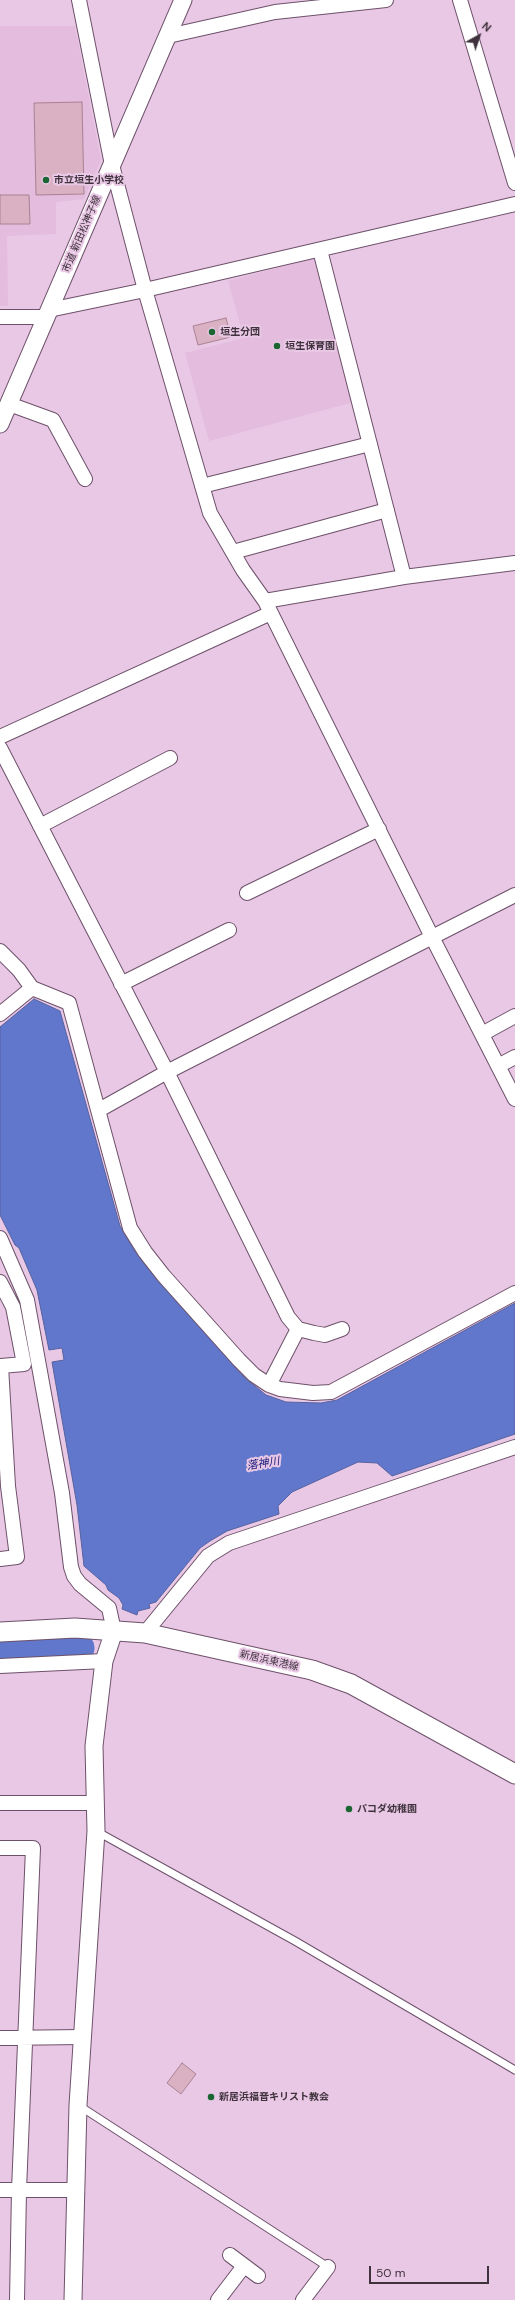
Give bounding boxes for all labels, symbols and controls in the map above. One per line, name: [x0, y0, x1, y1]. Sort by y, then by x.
north arrow: [459, 16, 499, 56]
text: N: [479, 19, 494, 35]
place label: 市立垣生小学校: [54, 174, 124, 186]
marker: 市立垣生小学校: [41, 175, 51, 185]
street label: 市道 新田松神子線: [60, 194, 104, 274]
place label: 垣生分団: [220, 326, 260, 338]
marker: 垣生分団: [207, 327, 217, 337]
place label: 垣生保育園: [285, 340, 335, 352]
marker: 垣生保育園: [272, 341, 282, 351]
water label: 落神川: [246, 1455, 280, 1473]
street label: 新居浜東港線: [238, 1648, 300, 1674]
place label: パコダ幼稚園: [357, 1803, 417, 1815]
marker: パコダ幼稚園: [344, 1804, 354, 1814]
place label: 新居浜福音キリスト教会: [219, 2091, 329, 2103]
marker: 新居浜福音キリスト教会: [206, 2092, 216, 2102]
scale bar: [371, 2258, 491, 2284]
text: 50 m: [376, 2265, 405, 2281]

